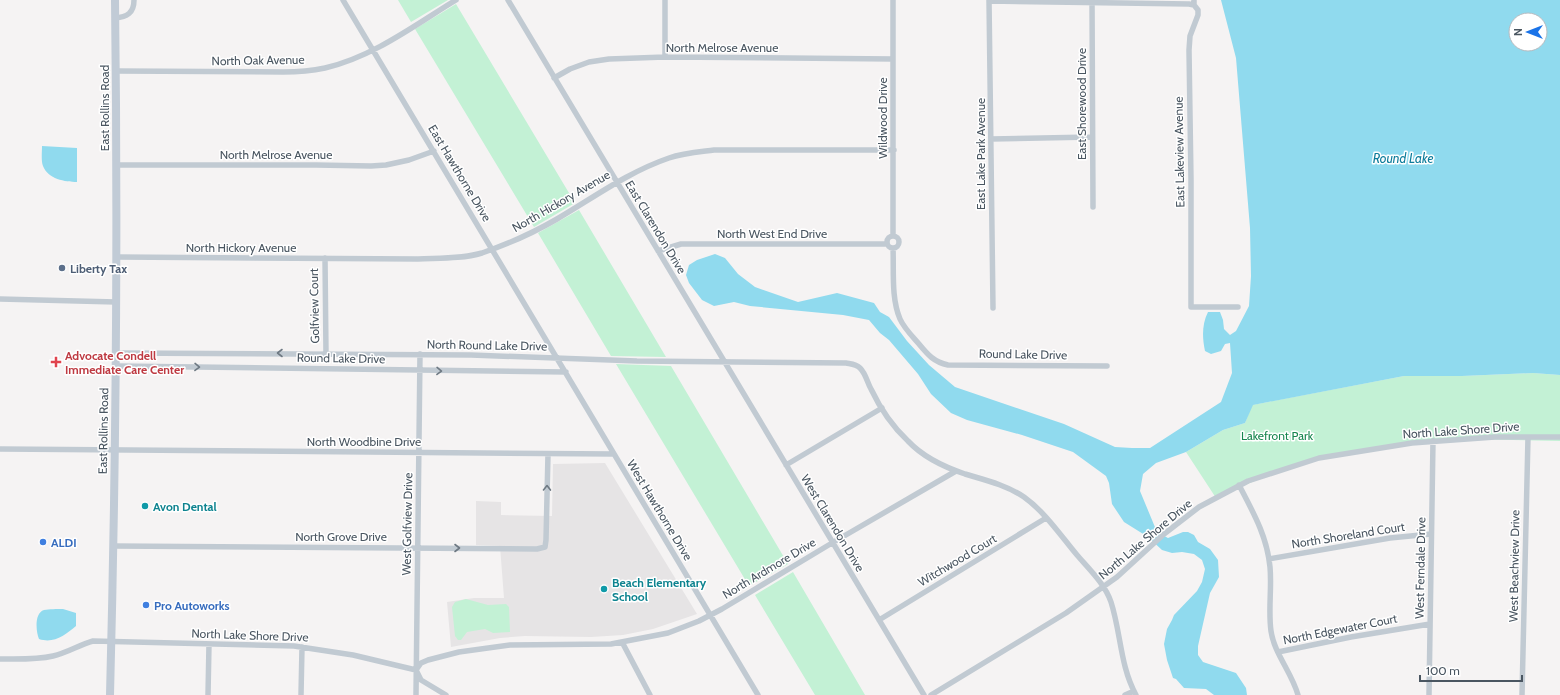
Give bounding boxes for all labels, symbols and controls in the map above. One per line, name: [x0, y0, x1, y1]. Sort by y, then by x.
north arrow: [1508, 12, 1548, 52]
text: N: [1511, 28, 1525, 36]
street label: North Melrose Avenue: [666, 40, 778, 55]
street label: East Shorewood Drive: [1074, 48, 1089, 160]
street label: North Oak Avenue: [211, 52, 305, 68]
street label: East Rollins Road: [97, 65, 112, 151]
street label: Wildwood Drive: [875, 77, 890, 159]
street label: East Lakeview Avenue: [1171, 96, 1187, 208]
street label: East Lake Park Avenue: [973, 98, 988, 210]
street label: East Hawthorne Drive: [425, 122, 495, 224]
street label: North Melrose Avenue: [220, 147, 332, 162]
water label: Round Lake: [1373, 150, 1433, 166]
street label: North Hickory Avenue: [509, 167, 613, 235]
street label: East Clarendon Drive: [622, 178, 690, 276]
street label: North West End Drive: [717, 226, 827, 241]
street label: North Hickory Avenue: [186, 240, 296, 255]
place label: Liberty Tax: [70, 261, 127, 276]
marker: Liberty Tax: [57, 263, 67, 273]
street label: Golfview Court: [306, 268, 322, 344]
street label: North Round Lake Drive: [427, 336, 547, 354]
street label: Round Lake Drive: [979, 346, 1067, 362]
place label: Advocate Condell Immediate Care Center: [65, 348, 184, 377]
one-way arrow: [277, 349, 283, 357]
street label: Round Lake Drive: [297, 350, 385, 366]
marker: Advocate Condell Immediate Care Center: [50, 356, 62, 368]
one-way arrow: [194, 363, 200, 371]
one-way arrow: [436, 367, 442, 375]
street label: East Rollins Road: [95, 388, 111, 474]
street label: North Lake Shore Drive: [1402, 418, 1520, 442]
park label: Lakefront Park: [1241, 428, 1314, 443]
street label: North Woodbine Drive: [307, 434, 421, 449]
street label: West Hawthorne Drive: [624, 457, 696, 563]
street label: West Golfview Drive: [399, 472, 415, 576]
street label: West Clarendon Drive: [798, 472, 868, 574]
one-way arrow: [543, 485, 551, 491]
street label: North Lake Shore Drive: [1095, 496, 1195, 582]
place label: Avon Dental: [153, 499, 217, 514]
marker: Avon Dental: [140, 501, 150, 511]
street label: West Beachview Drive: [1506, 510, 1522, 622]
street label: West Ferndale Drive: [1412, 517, 1428, 619]
street label: North Shoreland Court: [1290, 519, 1406, 551]
street label: North Grove Drive: [295, 529, 387, 544]
street label: Witchwood Court: [915, 531, 999, 589]
street label: North Ardmore Drive: [720, 534, 818, 602]
place label: ALDI: [51, 535, 77, 550]
marker: ALDI: [38, 537, 48, 547]
one-way arrow: [454, 544, 460, 552]
place label: Beach Elementary School: [612, 575, 707, 604]
marker: Beach Elementary School: [599, 584, 609, 594]
place label: Pro Autoworks: [154, 598, 230, 613]
marker: Pro Autoworks: [141, 600, 151, 610]
street label: North Edgewater Court: [1282, 611, 1398, 647]
street label: North Lake Shore Drive: [191, 625, 309, 645]
scale bar: [1420, 657, 1522, 683]
text: 100 m: [1426, 663, 1460, 678]

